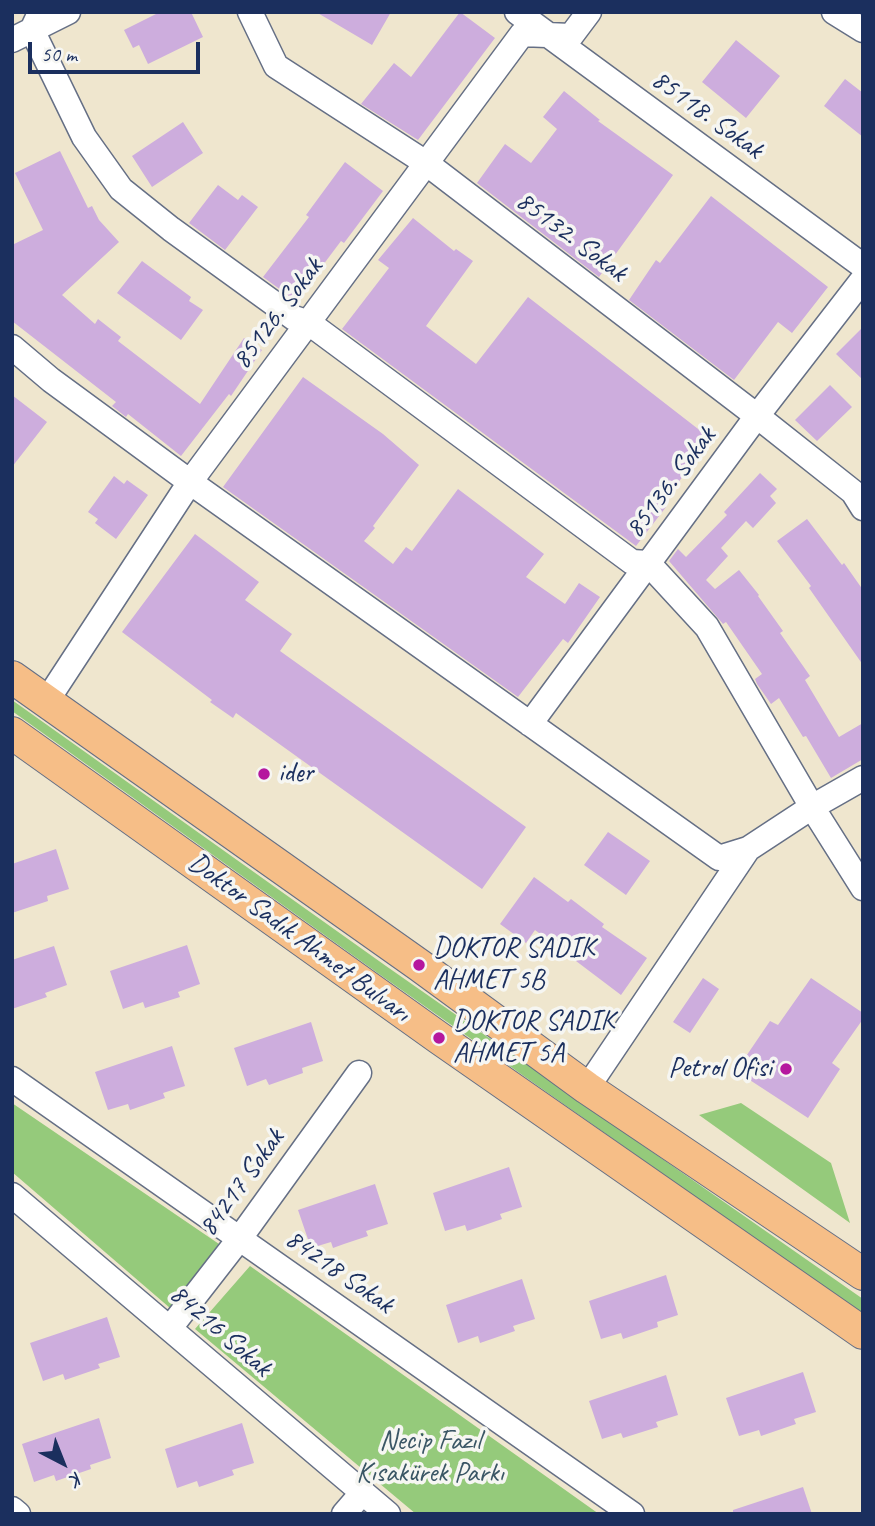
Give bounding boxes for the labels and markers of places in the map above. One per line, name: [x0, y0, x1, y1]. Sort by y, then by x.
place label: ider: [278, 757, 313, 791]
marker: ider: [256, 766, 272, 782]
place label: DOKTOR SADIK AHMET 5B: [433, 932, 594, 998]
marker: DOKTOR SADIK AHMET 5B: [411, 957, 427, 973]
place label: DOKTOR SADIK AHMET 5A: [453, 1005, 614, 1071]
marker: DOKTOR SADIK AHMET 5A: [431, 1030, 447, 1046]
place label: Petrol Ofisi: [668, 1052, 772, 1086]
marker: Petrol Ofisi: [778, 1061, 794, 1077]

